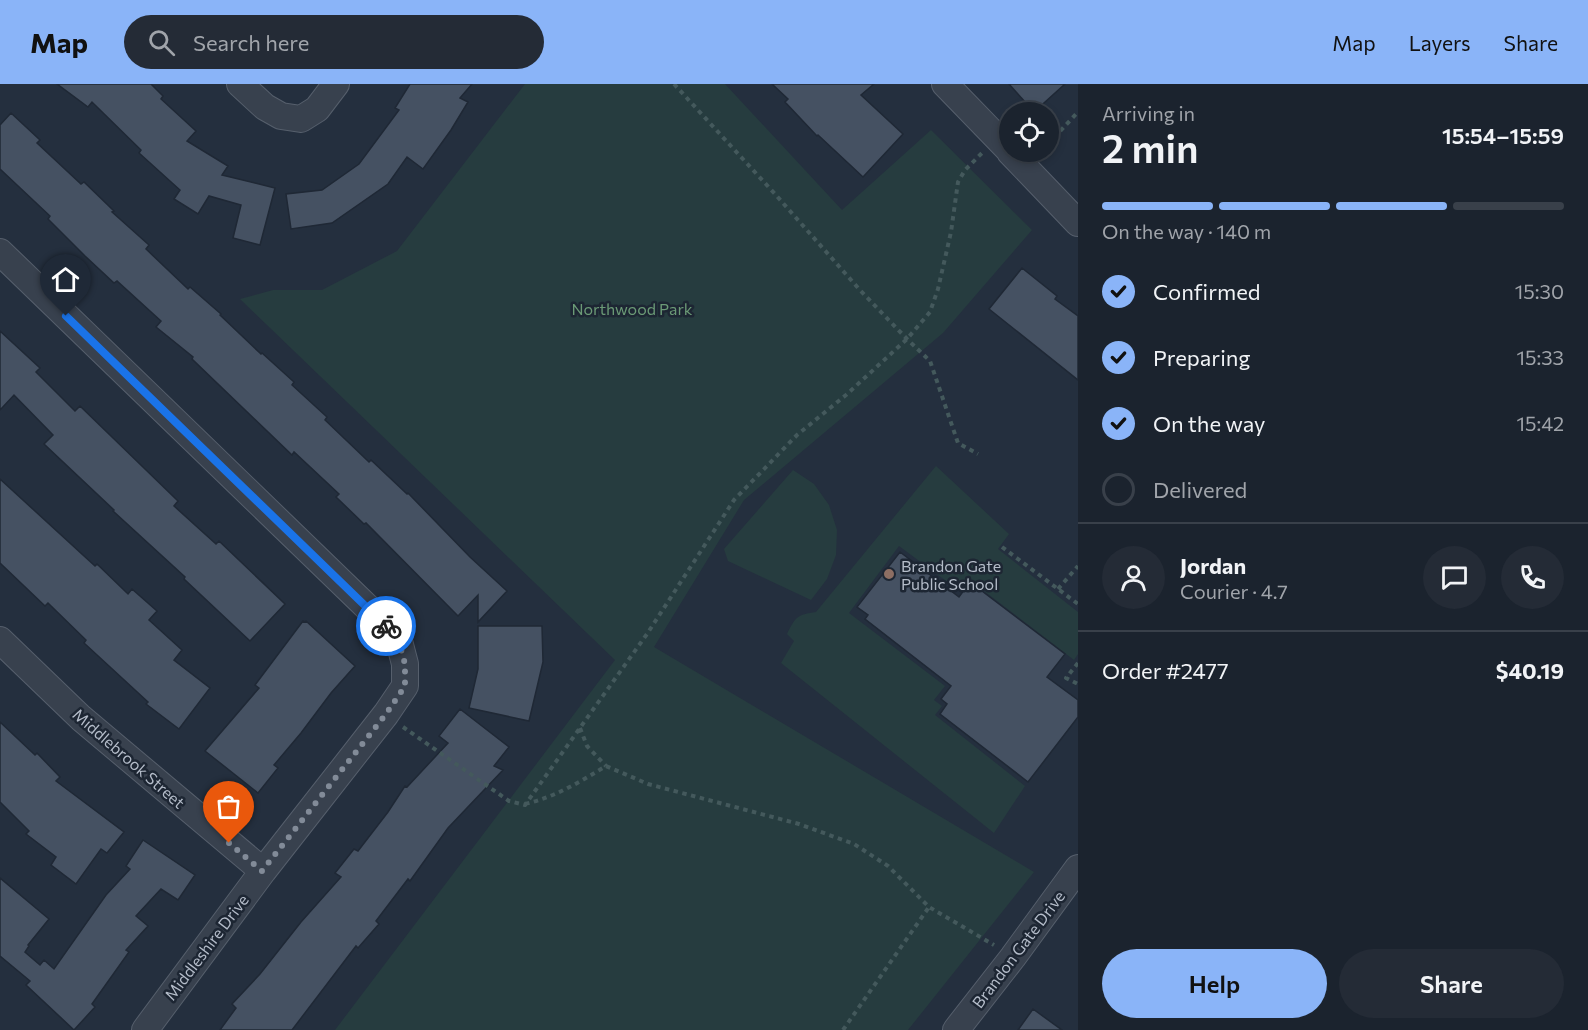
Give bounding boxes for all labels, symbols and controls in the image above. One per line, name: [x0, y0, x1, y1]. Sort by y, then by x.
search box: [124, 15, 544, 69]
text: Map: [30, 25, 88, 59]
icon: search: [145, 26, 178, 59]
text: Search here: [193, 29, 309, 56]
text: Map: [1332, 30, 1376, 55]
text: Layers: [1409, 30, 1471, 55]
text: Share: [1504, 30, 1558, 55]
text: Arriving in: [1102, 101, 1195, 125]
map controls: [999, 102, 1059, 162]
button: locate: [999, 102, 1059, 162]
text: 15:54–15:59: [1442, 122, 1564, 149]
text: 2 min: [1102, 123, 1199, 171]
text: On the way · 140 m: [1102, 219, 1271, 243]
pin: [40, 254, 91, 316]
icon: home: [49, 263, 82, 296]
icon: check: [1102, 275, 1135, 308]
text: Confirmed: [1153, 278, 1260, 305]
text: 15:30: [1515, 279, 1564, 303]
park label: Northwood Park: [572, 299, 693, 318]
icon: check: [1102, 341, 1135, 374]
text: Preparing: [1153, 344, 1250, 371]
text: 15:33: [1516, 345, 1564, 369]
icon: check: [1102, 407, 1135, 440]
text: On the way: [1153, 410, 1265, 437]
text: 15:42: [1516, 411, 1564, 435]
text: Delivered: [1153, 476, 1247, 503]
button: person: [1102, 546, 1165, 609]
button: chat: [1423, 546, 1486, 609]
button: phone: [1501, 546, 1564, 609]
text: Jordan: [1180, 552, 1246, 579]
place label: Brandon Gate Public School: [901, 556, 1001, 593]
marker: Brandon Gate Public School: [882, 567, 896, 581]
text: Courier · 4.7: [1180, 579, 1288, 603]
courier: [356, 596, 416, 656]
icon: bike: [370, 610, 403, 643]
text: Order #2477: [1102, 657, 1229, 684]
text: $40.19: [1496, 657, 1564, 684]
street label: Middlebrook Street: [69, 704, 189, 812]
pin: [203, 781, 254, 843]
icon: bag: [212, 790, 245, 823]
street label: Brandon Gate Drive: [968, 887, 1068, 1011]
street label: Middleshire Drive: [160, 890, 252, 1004]
button: Help: [1102, 949, 1327, 1018]
button: Share: [1339, 949, 1564, 1018]

